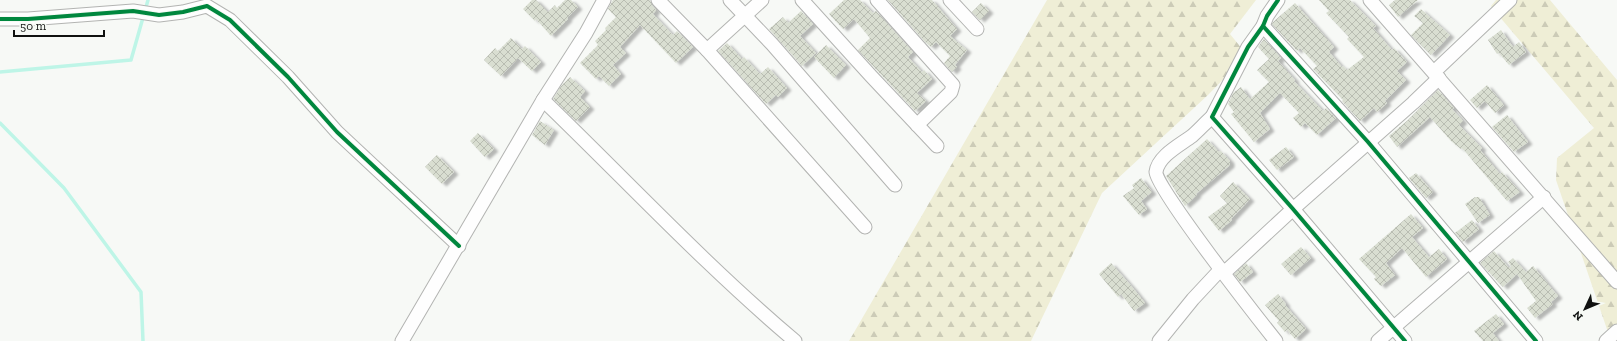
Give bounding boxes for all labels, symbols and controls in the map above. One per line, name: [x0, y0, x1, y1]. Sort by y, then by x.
scale bar: [14, 12, 104, 38]
text: 50 m: [20, 19, 47, 33]
north arrow: [1565, 289, 1605, 329]
text: N: [1570, 308, 1586, 323]

